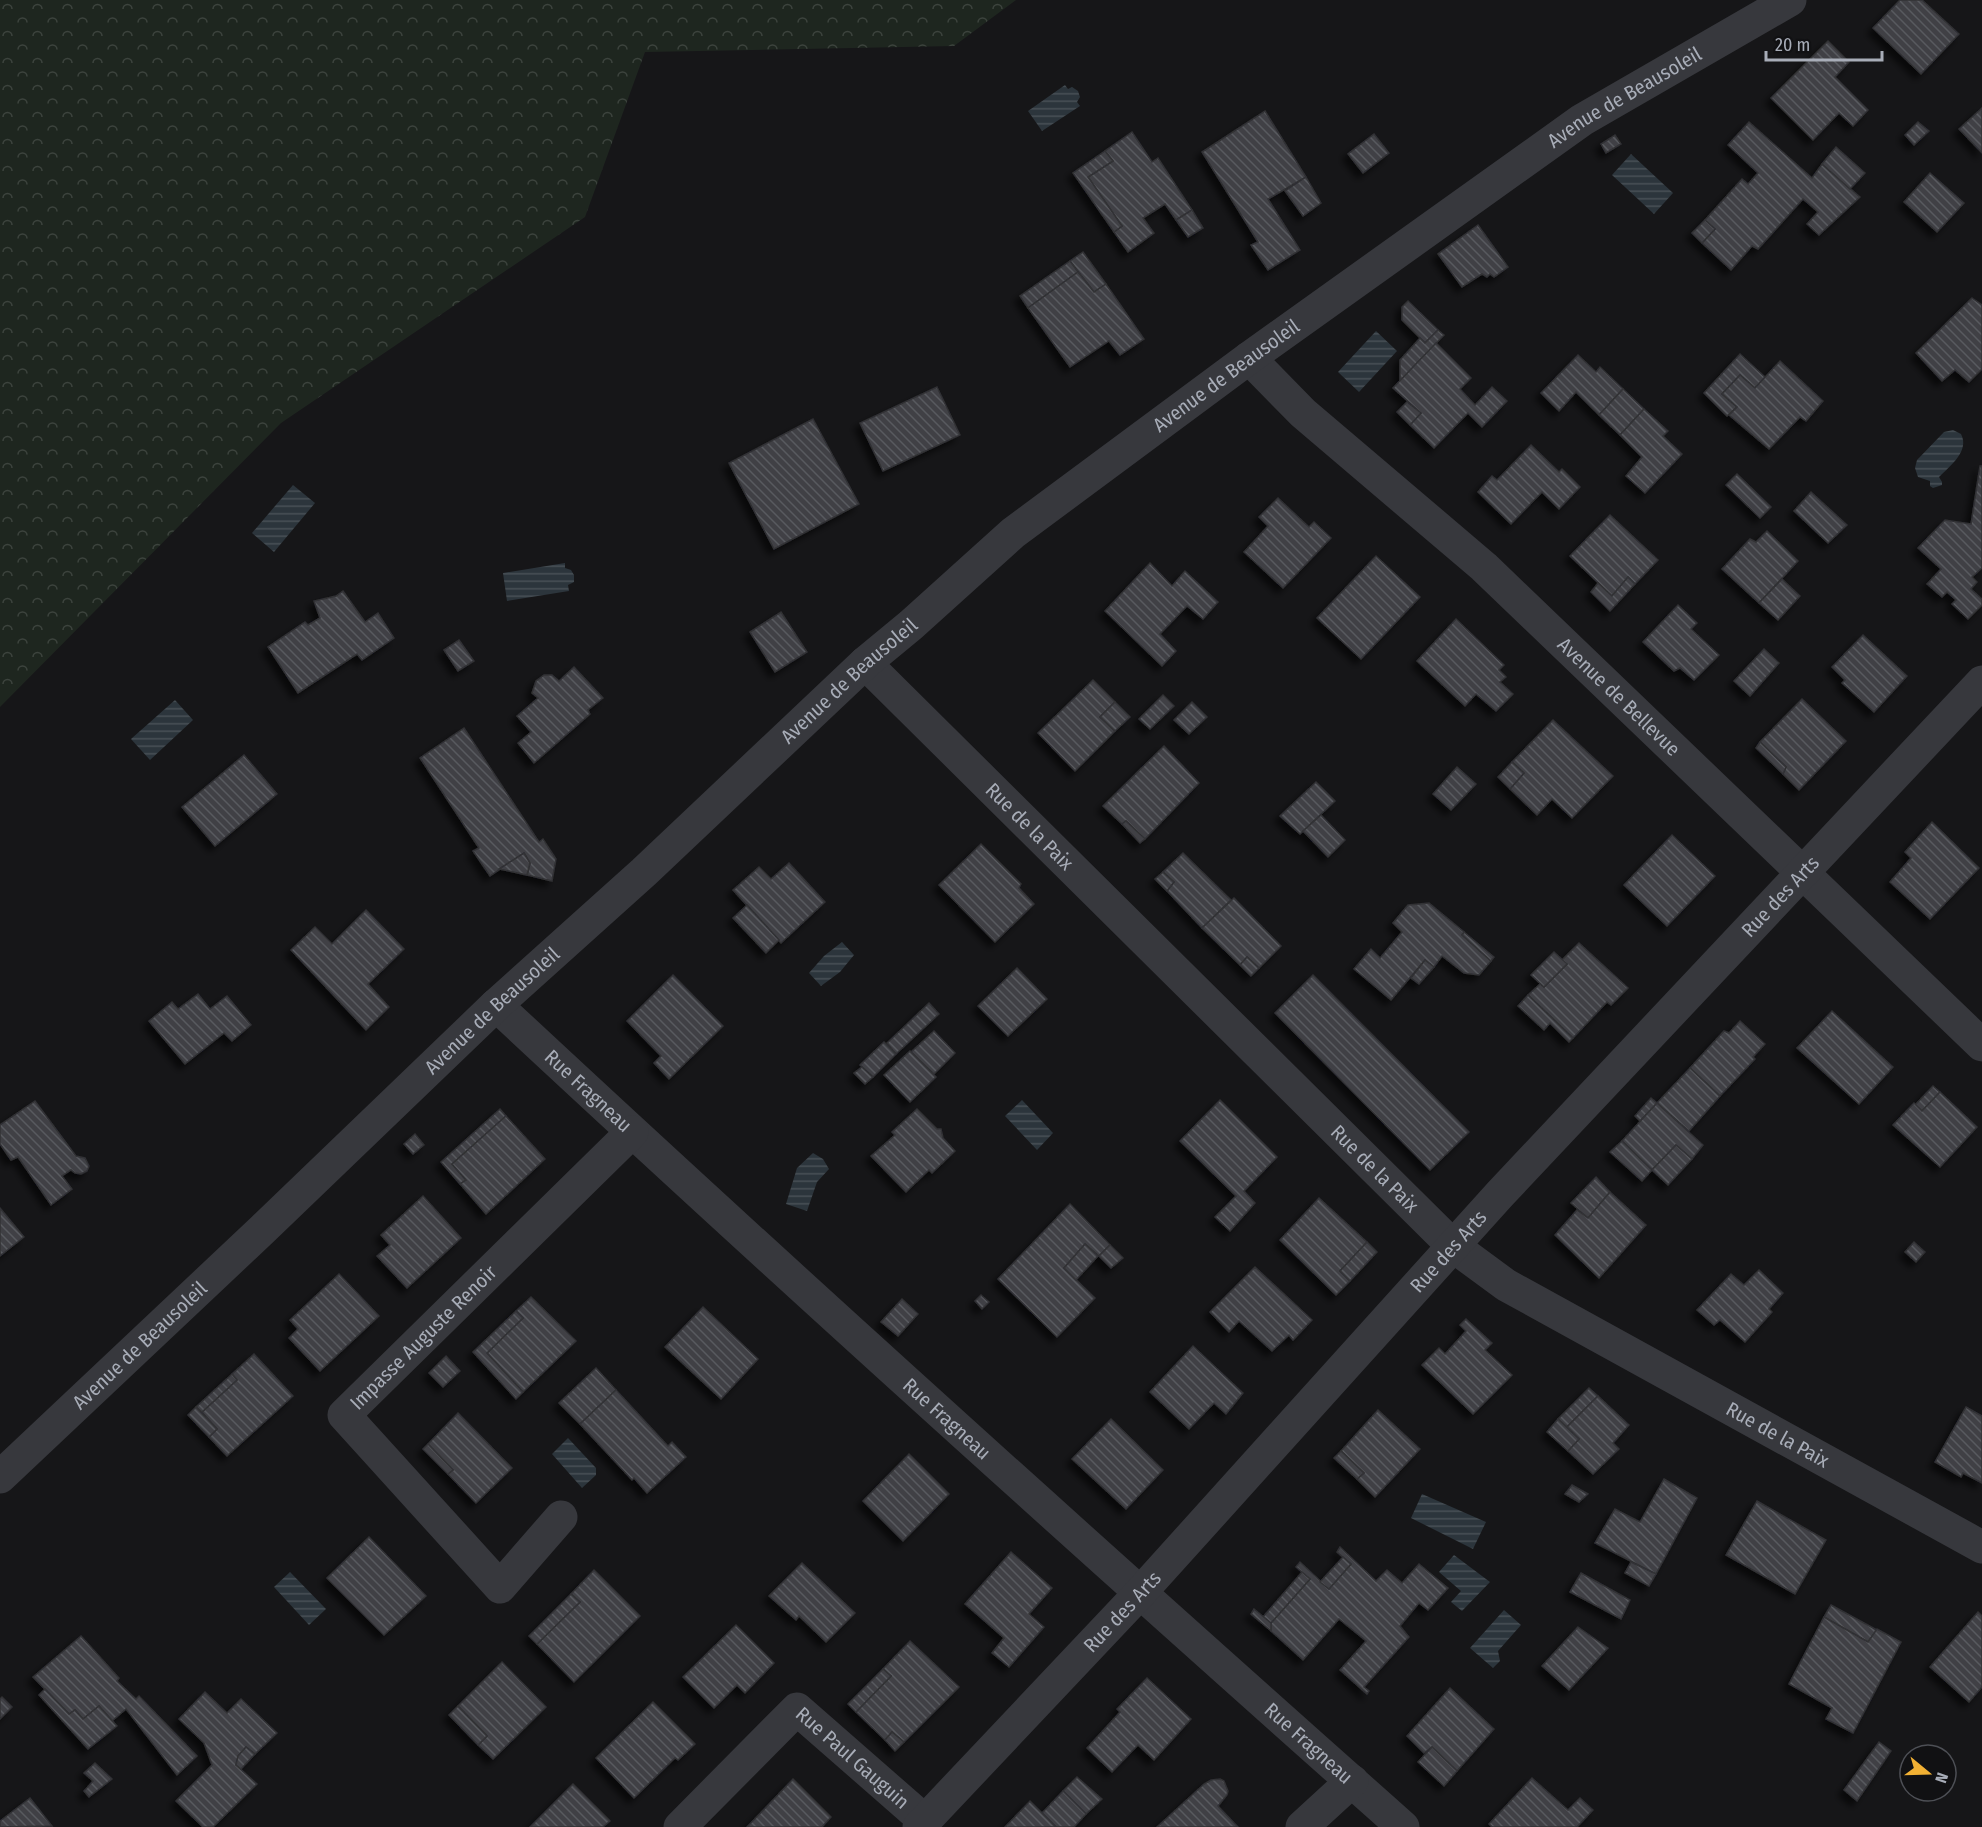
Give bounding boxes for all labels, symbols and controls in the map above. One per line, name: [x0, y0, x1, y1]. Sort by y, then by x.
scale bar: [1766, 24, 1882, 62]
text: 20 m: [1775, 34, 1810, 56]
street label: Avenue de Beausoleil: [1543, 42, 1706, 153]
street label: Avenue de Beausoleil: [1148, 314, 1304, 437]
street label: Avenue de Beausoleil: [776, 613, 922, 748]
street label: Avenue de Bellevue: [1553, 632, 1685, 761]
street label: Rue de la Paix: [981, 778, 1079, 875]
street label: Rue des Arts: [1736, 851, 1824, 942]
street label: Avenue de Beausoleil: [420, 942, 564, 1079]
street label: Rue Fragneau: [540, 1045, 637, 1137]
street label: Rue de la Paix: [1326, 1120, 1424, 1217]
street label: Rue des Arts: [1405, 1205, 1491, 1297]
street label: Impasse Auguste Renoir: [345, 1260, 501, 1414]
street label: Avenue de Beausoleil: [68, 1276, 212, 1414]
street label: Rue Fragneau: [898, 1373, 996, 1464]
street label: Rue de la Paix: [1722, 1397, 1834, 1473]
street label: Rue des Arts: [1078, 1566, 1166, 1657]
street label: Rue Fragneau: [1260, 1698, 1358, 1789]
street label: Rue Paul Gauguin: [791, 1702, 914, 1814]
north arrow: [1898, 1743, 1958, 1803]
text: N: [1931, 1770, 1952, 1785]

